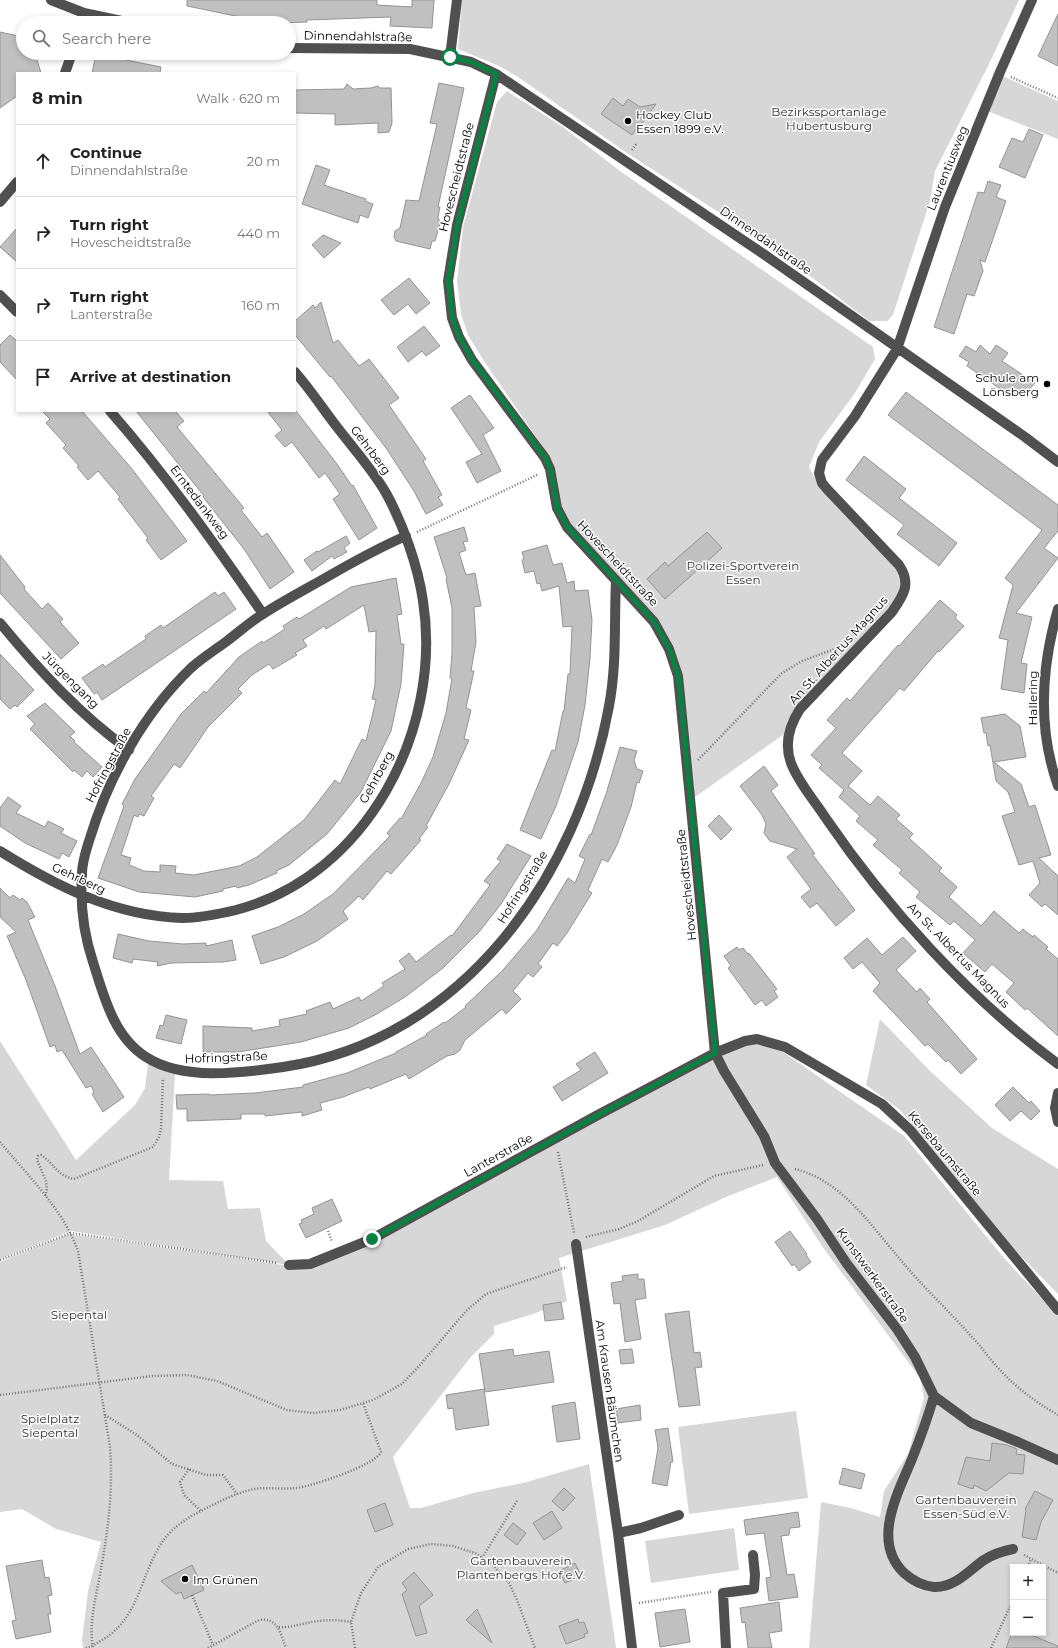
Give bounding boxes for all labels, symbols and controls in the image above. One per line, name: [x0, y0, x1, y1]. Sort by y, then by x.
search box: [16, 16, 296, 60]
icon: search: [30, 27, 52, 49]
street label: Dinnendahlstraße: [304, 28, 412, 44]
text: Search here: [62, 29, 151, 48]
route start: [441, 48, 459, 66]
text: 8 min: [32, 88, 83, 108]
text: Walk · 620 m: [196, 90, 280, 106]
park label: Bezirkssportanlage Hubertusburg: [771, 104, 887, 133]
place label: Hockey Club Essen 1899 e.V.: [636, 107, 724, 136]
marker: Hockey Club Essen 1899 e.V.: [623, 116, 633, 126]
street label: Hovescheidtstraße: [435, 121, 477, 233]
street label: Laurentiusweg: [923, 123, 971, 213]
text: Continue: [70, 143, 142, 162]
icon: ahead: [32, 150, 54, 172]
text: 20 m: [247, 153, 280, 169]
text: Dinnendahlstraße: [70, 162, 188, 178]
street label: Dinnendahlstraße: [717, 203, 815, 277]
text: Turn right: [70, 215, 149, 234]
icon: right: [32, 222, 54, 244]
text: 440 m: [237, 225, 280, 241]
text: Hovescheidtstraße: [70, 234, 191, 250]
text: Turn right: [70, 287, 149, 306]
icon: right: [32, 294, 54, 316]
text: 160 m: [242, 297, 280, 313]
text: Lanterstraße: [70, 306, 153, 322]
icon: arrive: [32, 366, 54, 388]
text: Arrive at destination: [70, 367, 231, 386]
place label: Schule am Lönsberg: [975, 370, 1039, 399]
marker: Schule am Lönsberg: [1042, 379, 1052, 389]
street label: Gehrberg: [348, 422, 394, 478]
street label: Erntedankweg: [167, 462, 233, 542]
street label: Hovescheidtstraße: [574, 517, 662, 609]
park label: Polizei-Sportverein Essen: [687, 558, 799, 587]
street label: An St. Albertus Magnus: [785, 593, 891, 707]
street label: Jürgengang: [39, 648, 102, 711]
street label: Hallering: [1025, 671, 1040, 725]
street label: Hofringstraße: [82, 725, 134, 805]
street label: Gehrberg: [355, 748, 397, 806]
street label: Hovescheidtstraße: [673, 828, 699, 942]
street label: Hofringstraße: [494, 848, 550, 926]
street label: Gehrberg: [50, 859, 108, 897]
street label: An St. Albertus Magnus: [905, 899, 1013, 1011]
street label: Hofringstraße: [184, 1048, 268, 1066]
street label: Kersebaumstraße: [905, 1107, 985, 1199]
street label: Lanterstraße: [461, 1130, 535, 1180]
street label: Kunstwerkerstraße: [833, 1225, 913, 1325]
route end: [363, 1230, 381, 1248]
park label: Siepental: [51, 1307, 107, 1322]
street label: Am Krausen Bäumchen: [593, 1319, 627, 1463]
park label: Spielplatz Siepental: [21, 1411, 79, 1440]
park label: Gartenbauverein Essen-Süd e.V.: [915, 1492, 1017, 1521]
park label: Gartenbauverein Plantenbergs Hof e.V.: [457, 1553, 585, 1582]
map controls: [1010, 1564, 1046, 1636]
button: +: [1010, 1564, 1046, 1600]
place label: Im Grünen: [193, 1572, 258, 1587]
marker: Im Grünen: [180, 1574, 190, 1584]
button: −: [1010, 1600, 1046, 1636]

